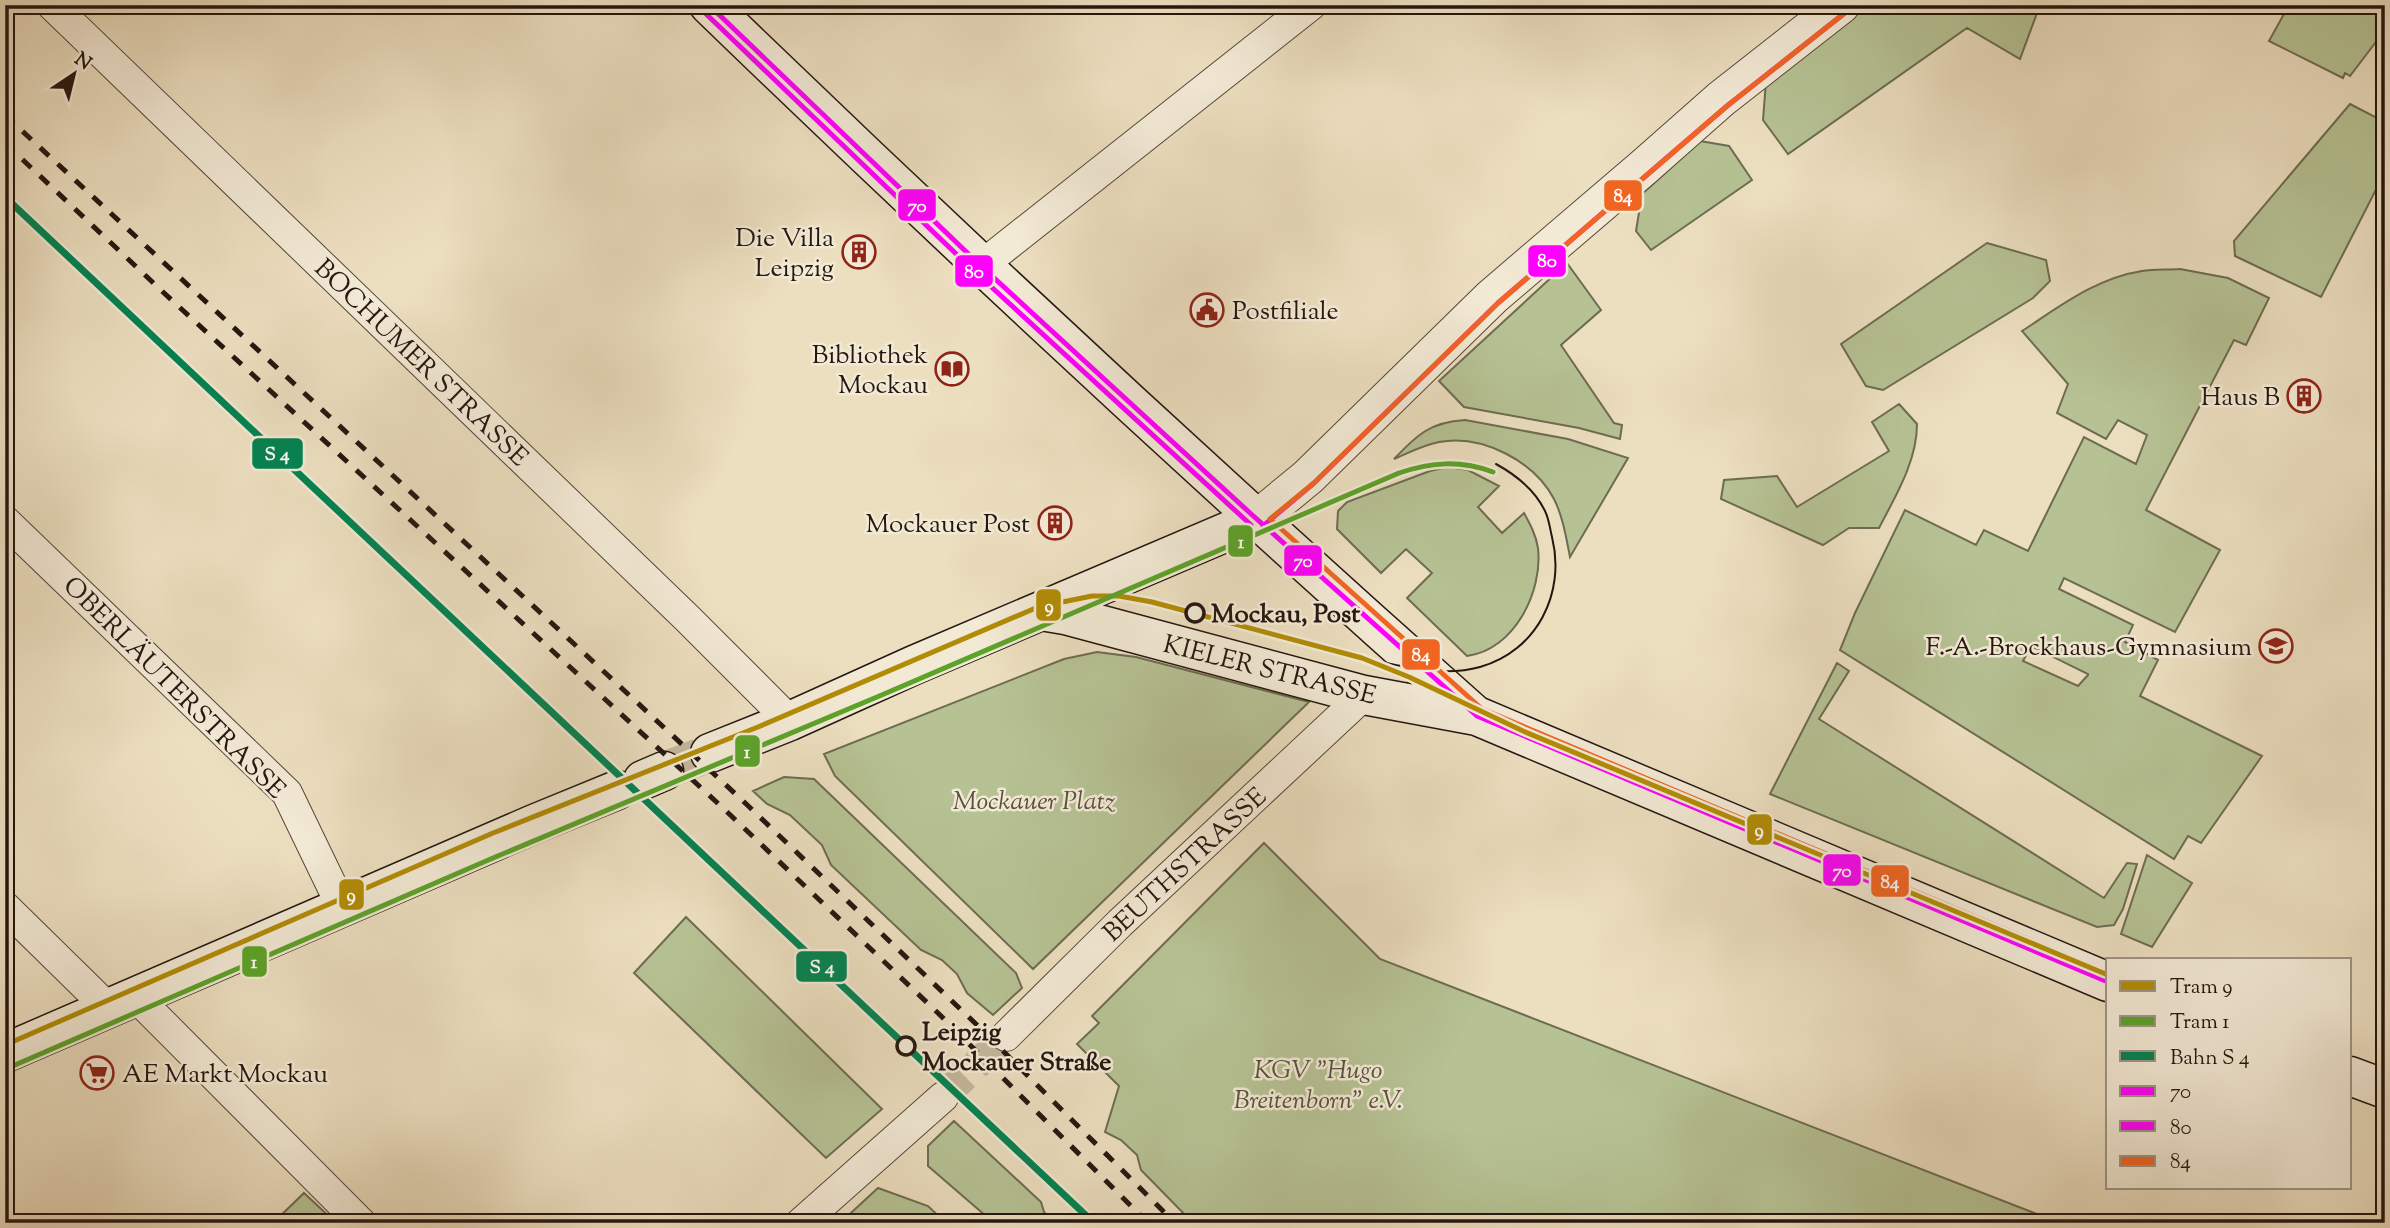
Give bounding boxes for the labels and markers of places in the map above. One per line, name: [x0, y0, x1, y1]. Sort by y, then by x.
place label: Die Villa Leipzig: [735, 221, 834, 288]
building icon: Die Villa Leipzig: [840, 233, 878, 271]
public building icon: Postfiliale: [1188, 291, 1226, 329]
place label: Postfiliale: [1232, 294, 1339, 331]
place label: Bibliothek Mockau: [812, 338, 928, 405]
library icon: Bibliothek Mockau: [933, 350, 971, 388]
building icon: Haus B: [2285, 377, 2323, 415]
place label: Haus B: [2201, 380, 2280, 417]
building icon: Mockauer Post: [1036, 504, 1074, 542]
place label: Mockauer Post: [866, 507, 1030, 544]
place label: Mockau, Post: [1211, 597, 1360, 634]
marker: Mockau, Post: [1185, 603, 1205, 623]
school or university icon: F.-A.-Brockhaus-Gymnasium: [2257, 627, 2295, 665]
place label: F.-A.-Brockhaus-Gymnasium: [1925, 630, 2252, 667]
place label: Leipzig Mockauer Straße: [922, 1015, 1111, 1082]
marker: Leipzig Mockauer Straße: [896, 1036, 916, 1056]
supermarket icon: AE Markt Mockau: [78, 1054, 116, 1092]
place label: AE Markt Mockau: [122, 1057, 328, 1094]

